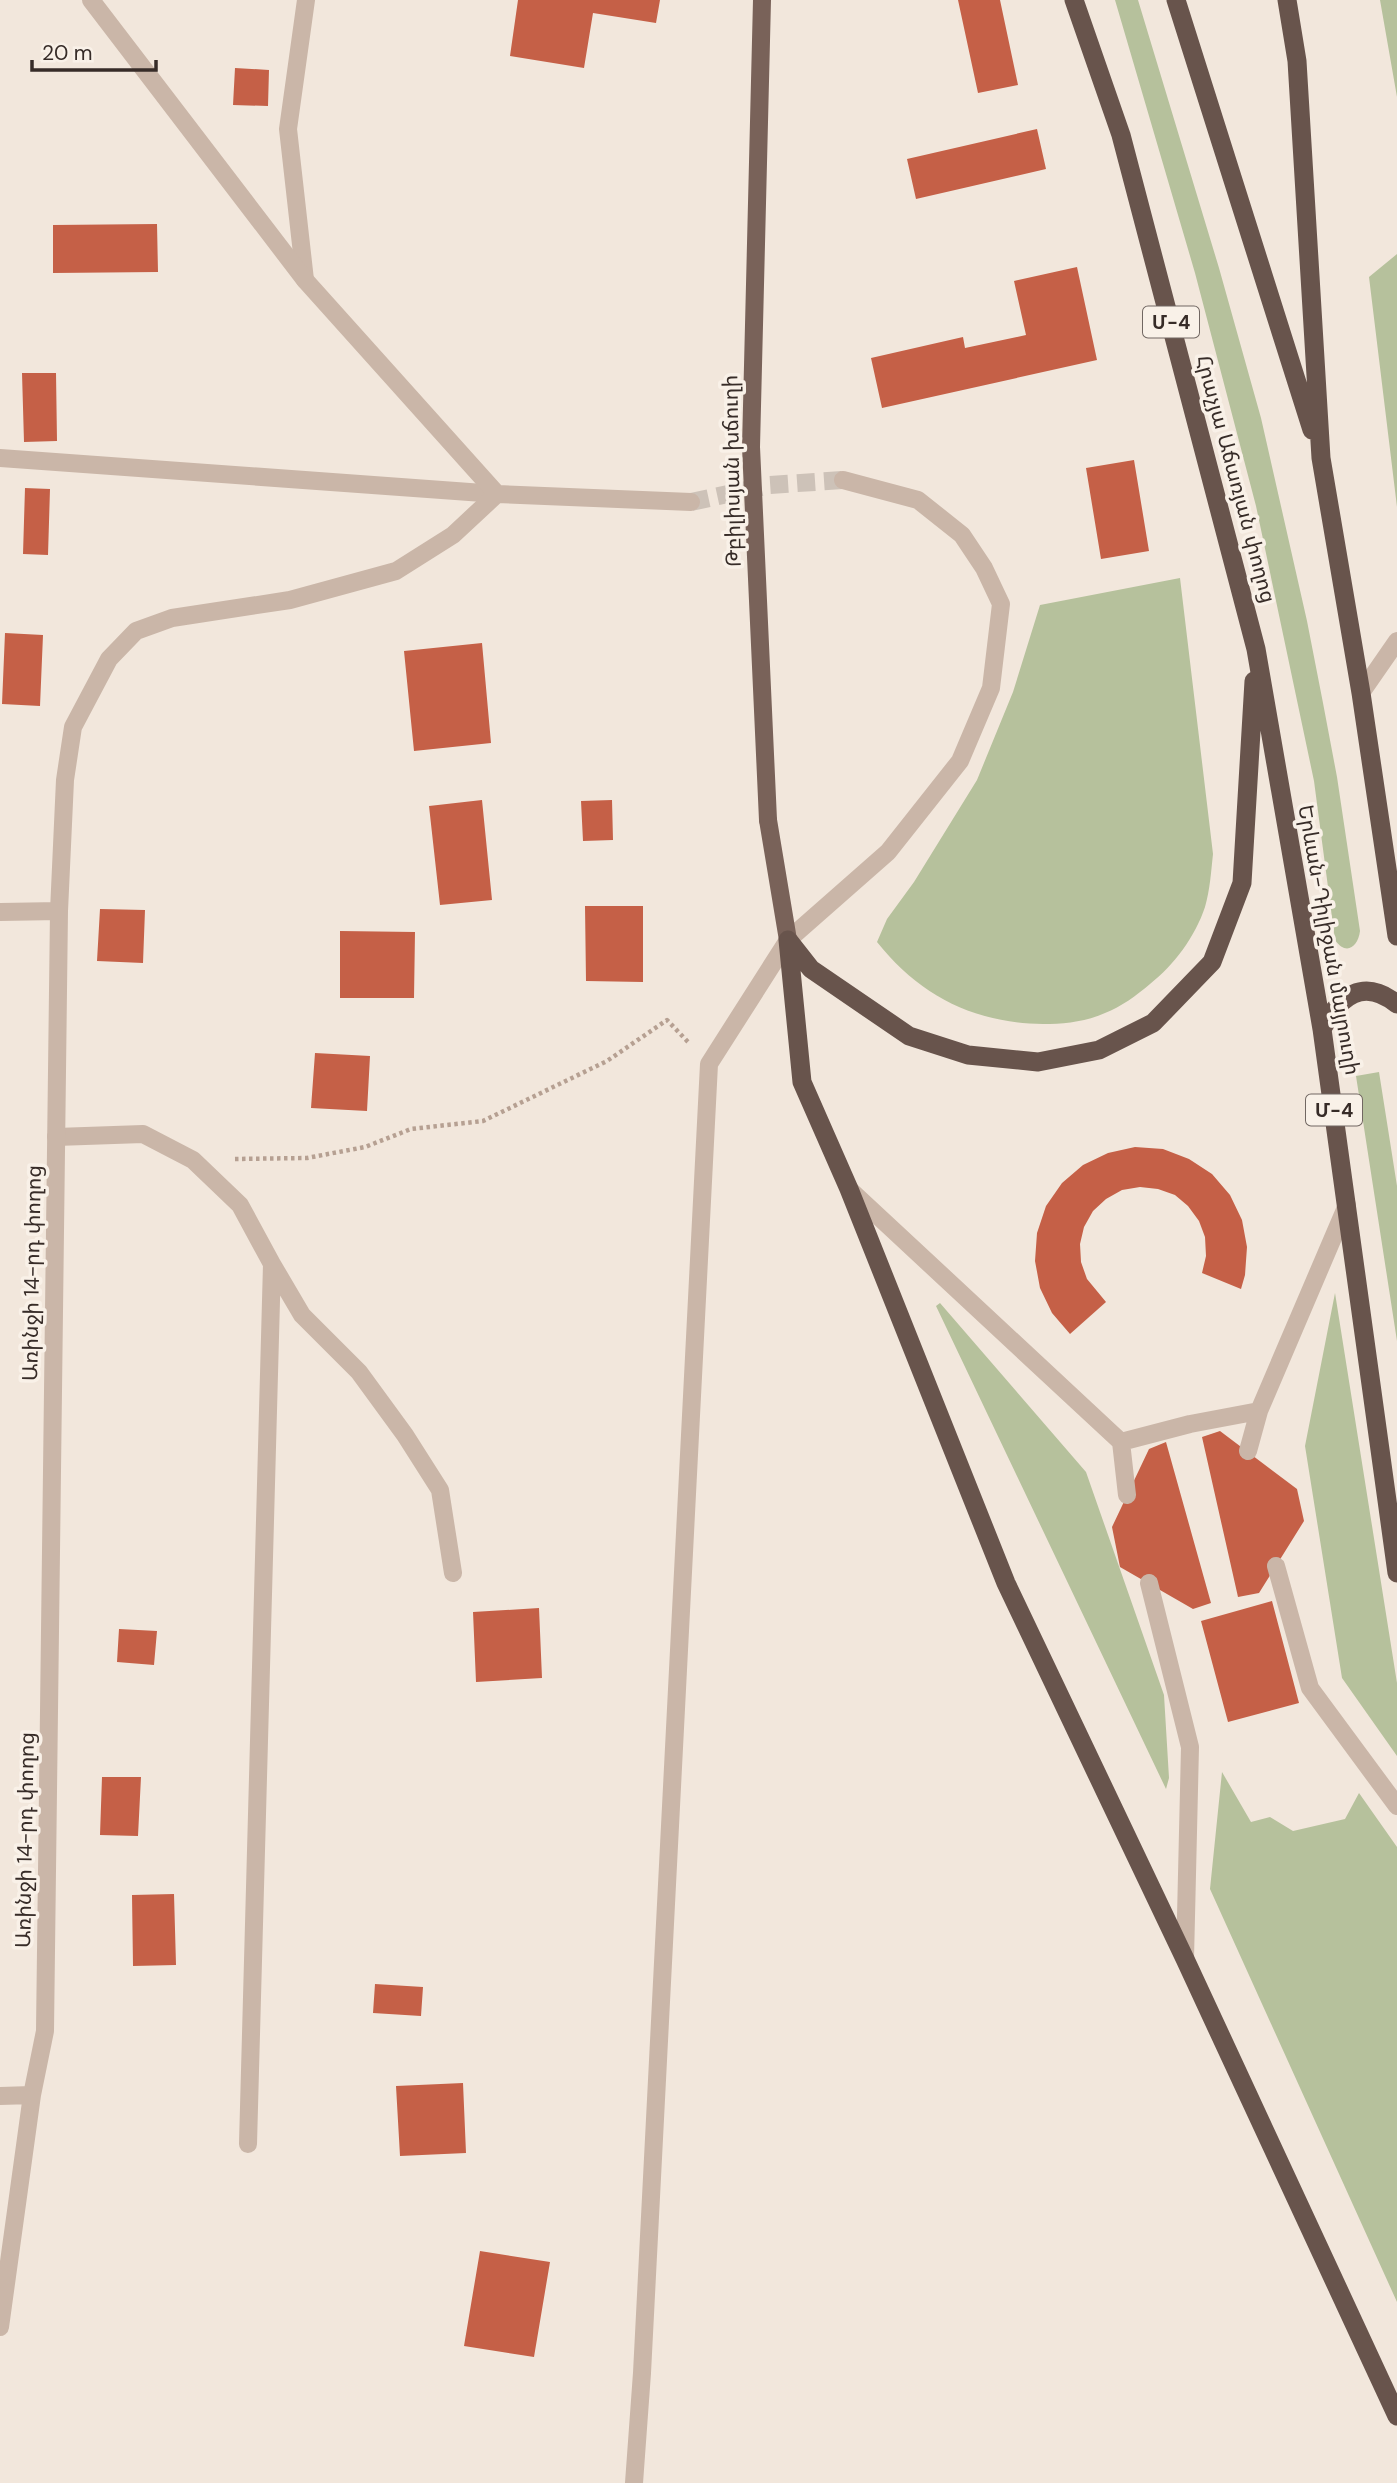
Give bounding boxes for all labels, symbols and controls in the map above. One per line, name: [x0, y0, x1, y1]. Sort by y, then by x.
scale bar: [32, 28, 156, 72]
text: 20 m: [42, 39, 93, 67]
road number: Մ-4: [1143, 306, 1199, 338]
street label: Հրաչյա Աճառյան փողոց: [1189, 352, 1283, 606]
street label: Թբիլիսյան խճուղի: [716, 375, 748, 567]
street label: Երևան-Դիլիջան մայրուղի: [1291, 803, 1367, 1077]
road number: Մ-4: [1306, 1094, 1362, 1126]
street label: Առինջի 14-րդ փողոց: [16, 1165, 48, 1381]
street label: Առինջի 14-րդ փողոց: [9, 1732, 41, 1948]

